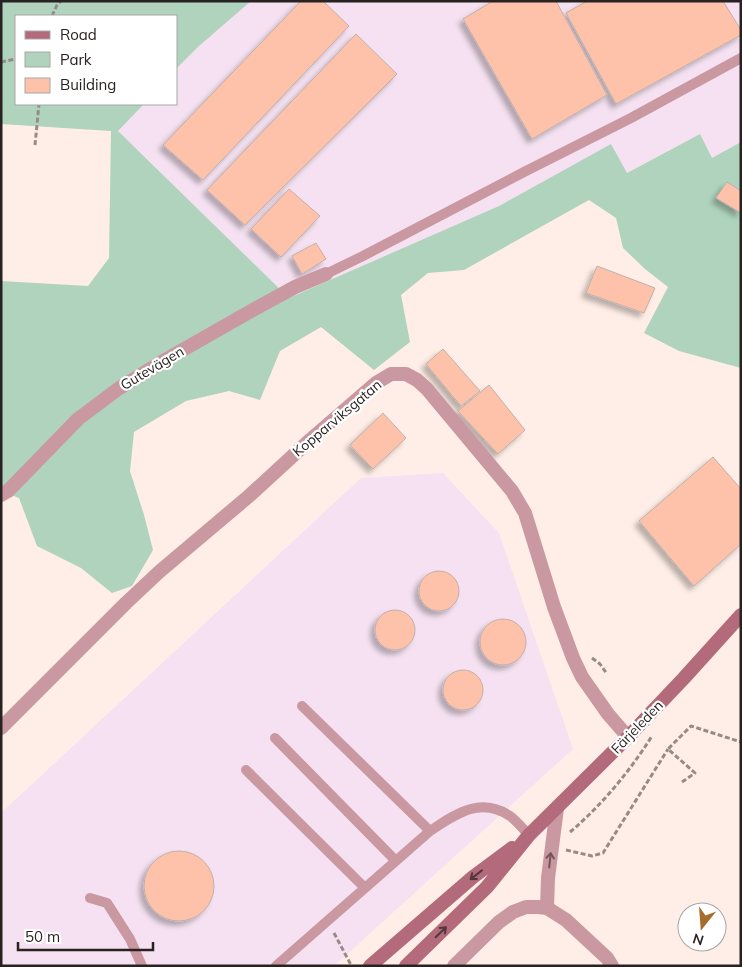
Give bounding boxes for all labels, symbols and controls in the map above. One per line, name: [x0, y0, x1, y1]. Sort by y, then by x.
legend: [15, 15, 178, 105]
text: Road: [60, 25, 97, 44]
text: Park: [60, 50, 92, 69]
text: Building: [60, 75, 116, 94]
street label: Gutevägen: [117, 342, 187, 394]
street label: Kopparviksgatan: [289, 376, 385, 460]
street label: Färjeleden: [607, 696, 667, 758]
one-way arrow: [545, 852, 555, 868]
one-way arrow: [470, 869, 483, 880]
north arrow: [677, 902, 727, 952]
scale bar: [18, 920, 152, 952]
one-way arrow: [435, 926, 447, 938]
text: 50 m: [25, 927, 60, 946]
text: N: [691, 929, 706, 950]

